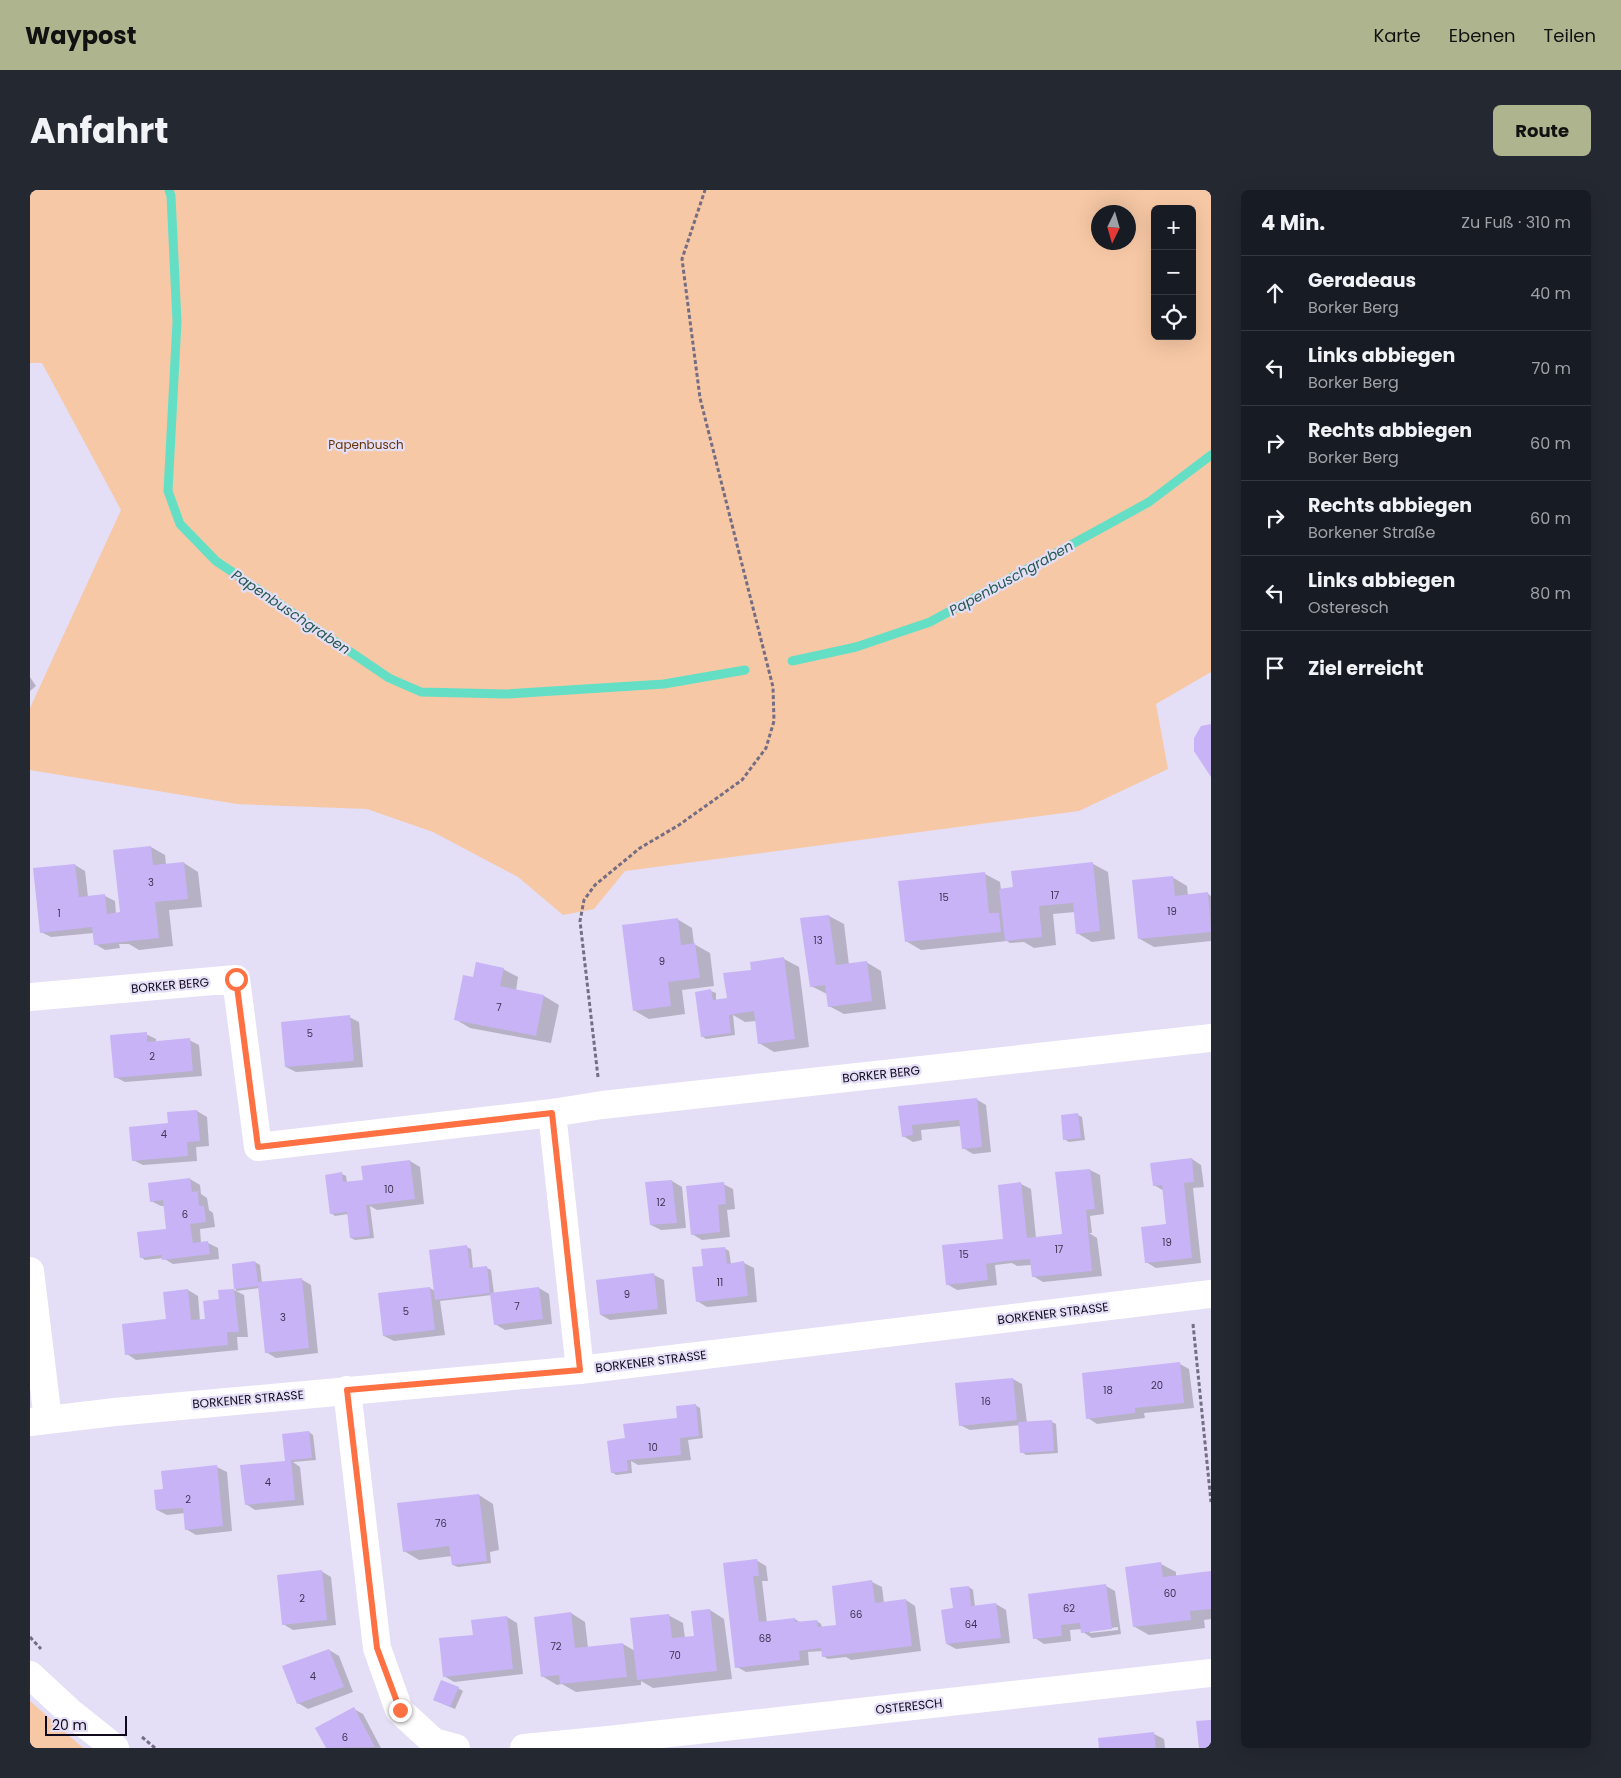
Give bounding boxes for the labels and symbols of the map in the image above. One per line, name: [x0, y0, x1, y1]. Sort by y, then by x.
north arrow: [1091, 205, 1136, 250]
park label: Papenbusch: [328, 436, 404, 453]
water label: Papenbuschgraben: [945, 536, 1077, 620]
water label: Papenbuschgraben: [228, 565, 354, 659]
house number: 3: [148, 875, 154, 890]
house number: 17: [1051, 888, 1060, 903]
house number: 15: [939, 890, 949, 905]
house number: 19: [1167, 904, 1177, 919]
house number: 1: [57, 906, 61, 921]
house number: 13: [813, 933, 823, 948]
house number: 9: [659, 954, 665, 969]
route start: [225, 968, 248, 991]
street label: BORKER BERG: [130, 973, 210, 997]
house number: 7: [496, 1000, 502, 1015]
house number: 5: [307, 1026, 313, 1041]
house number: 2: [149, 1049, 155, 1064]
street label: BORKER BERG: [841, 1061, 921, 1087]
house number: 4: [161, 1127, 167, 1142]
house number: 10: [384, 1182, 394, 1197]
house number: 12: [657, 1195, 666, 1210]
house number: 6: [182, 1207, 188, 1222]
house number: 19: [1162, 1235, 1172, 1250]
house number: 17: [1055, 1242, 1064, 1257]
house number: 15: [959, 1247, 969, 1262]
house number: 11: [717, 1275, 723, 1290]
house number: 9: [624, 1287, 630, 1302]
street label: BORKENER STRASSE: [997, 1298, 1109, 1328]
house number: 7: [514, 1299, 520, 1314]
house number: 5: [403, 1304, 409, 1319]
house number: 3: [280, 1310, 286, 1325]
street label: BORKENER STRASSE: [595, 1346, 707, 1376]
house number: 20: [1151, 1378, 1163, 1393]
house number: 18: [1103, 1383, 1113, 1398]
street label: BORKENER STRASSE: [192, 1386, 304, 1412]
house number: 16: [981, 1394, 991, 1409]
house number: 10: [648, 1440, 658, 1455]
house number: 4: [265, 1475, 271, 1490]
house number: 2: [185, 1492, 191, 1507]
house number: 76: [435, 1516, 447, 1531]
house number: 60: [1164, 1586, 1176, 1601]
house number: 2: [299, 1591, 305, 1606]
house number: 62: [1063, 1601, 1075, 1616]
house number: 66: [850, 1607, 862, 1622]
house number: 64: [965, 1617, 977, 1632]
house number: 68: [759, 1631, 771, 1646]
house number: 72: [550, 1639, 562, 1654]
house number: 70: [669, 1648, 681, 1663]
house number: 4: [310, 1669, 316, 1684]
street label: OSTERESCH: [875, 1694, 943, 1718]
route end: [389, 1699, 412, 1722]
scale bar: [45, 1713, 128, 1736]
house number: 6: [342, 1730, 348, 1745]

